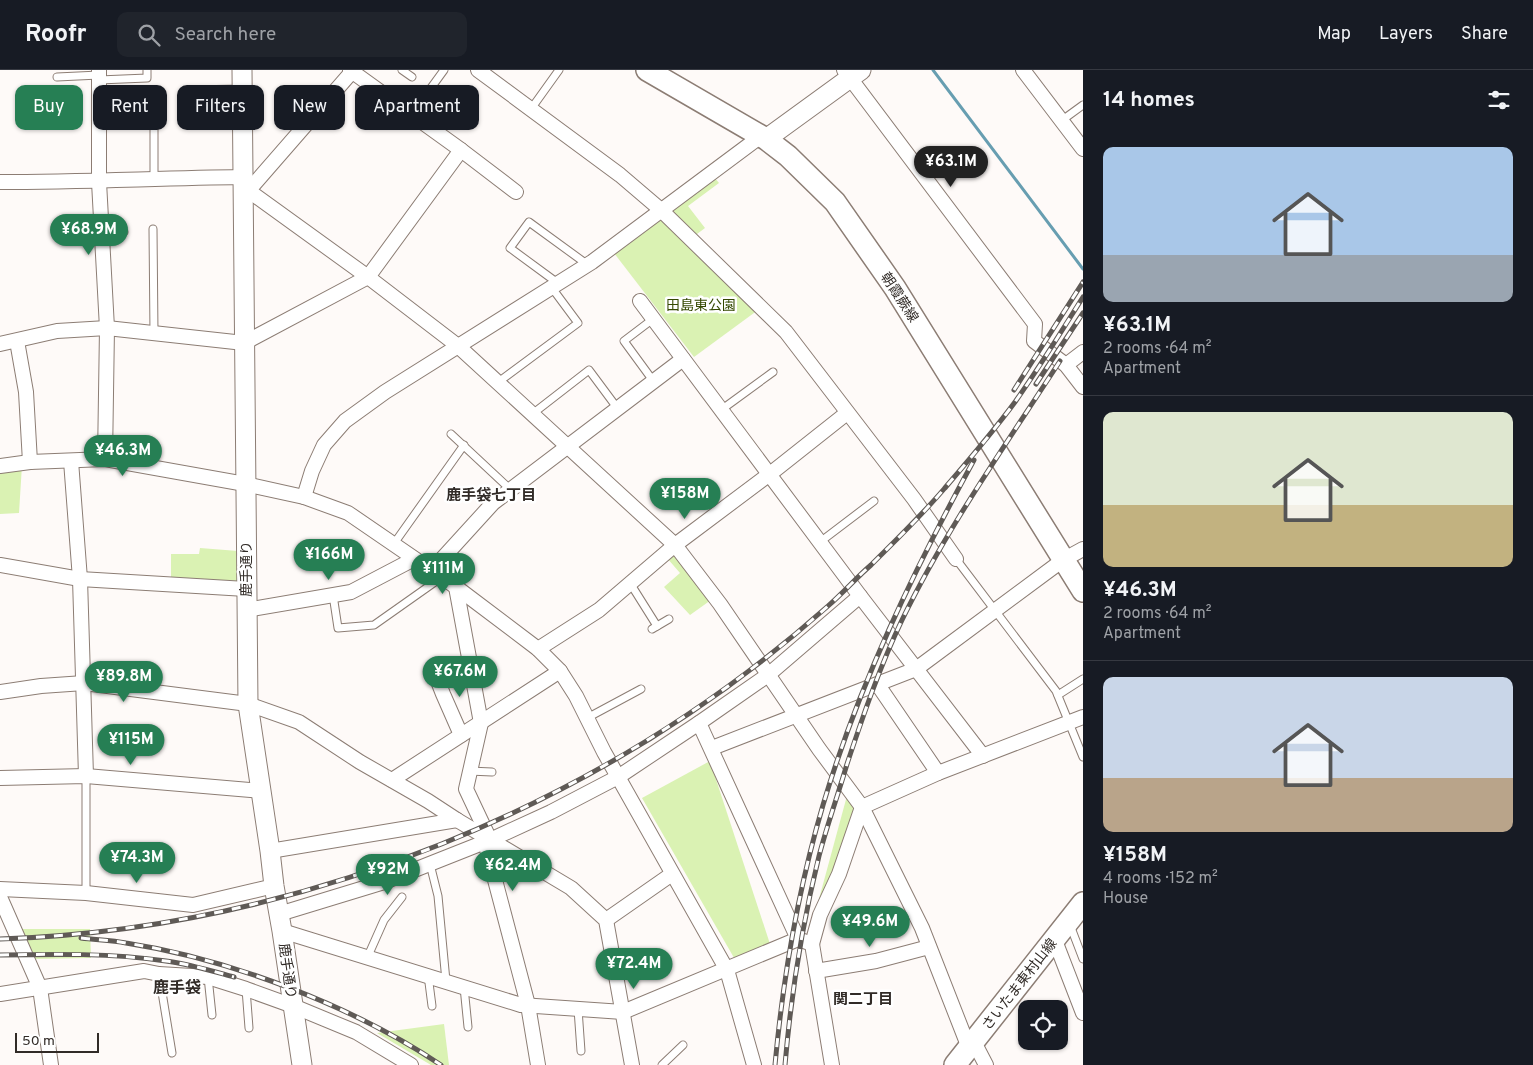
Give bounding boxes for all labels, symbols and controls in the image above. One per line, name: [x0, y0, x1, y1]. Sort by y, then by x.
search box: [117, 12, 467, 57]
text: Roofr: [25, 20, 87, 50]
icon: search: [135, 21, 163, 49]
text: Search here: [175, 23, 276, 47]
text: Map: [1317, 23, 1351, 46]
text: Layers: [1379, 23, 1433, 46]
text: Share: [1461, 23, 1508, 46]
chip: Buy: [15, 85, 83, 130]
chip: Rent: [93, 85, 167, 130]
chip: Filters: [177, 85, 264, 130]
chip: New: [274, 85, 345, 130]
chip: Apartment: [355, 85, 479, 130]
icon: filters: [1485, 86, 1513, 114]
text: 14 homes: [1103, 87, 1195, 114]
pin: ¥63.1M: [910, 146, 992, 188]
text: ¥63.1M: [925, 152, 977, 172]
icon: home: [1263, 179, 1353, 269]
pin: ¥68.9M: [48, 214, 130, 256]
text: ¥68.9M: [61, 220, 117, 240]
street label: 朝霞蕨線: [876, 270, 921, 326]
park label: 田島東公園: [666, 298, 736, 315]
text: ¥63.1M: [1103, 312, 1171, 339]
text: 2 rooms · 64 m²: [1103, 339, 1212, 359]
text: Apartment: [1103, 359, 1181, 379]
pin: ¥46.3M: [82, 434, 164, 477]
text: ¥46.3M: [95, 441, 151, 461]
icon: home: [1263, 445, 1353, 535]
pin: ¥158M: [650, 478, 720, 520]
text: ¥158M: [661, 484, 709, 504]
district label: 鹿手袋七丁目: [446, 486, 536, 506]
pin: ¥166M: [294, 538, 364, 581]
street label: 鹿手通り: [239, 541, 256, 597]
text: ¥166M: [305, 545, 353, 565]
pin: ¥111M: [408, 552, 478, 595]
text: ¥111M: [422, 559, 464, 579]
text: ¥46.3M: [1103, 577, 1177, 604]
text: 2 rooms · 64 m²: [1103, 604, 1212, 624]
text: Apartment: [1103, 624, 1181, 644]
pin: ¥67.6M: [419, 656, 501, 698]
pin: ¥89.8M: [83, 660, 165, 703]
text: ¥67.6M: [434, 662, 486, 682]
text: ¥89.8M: [96, 667, 152, 687]
icon: home: [1263, 710, 1353, 800]
pin: ¥115M: [96, 724, 166, 766]
text: ¥115M: [108, 730, 154, 750]
pin: ¥74.3M: [96, 842, 178, 884]
text: ¥158M: [1103, 842, 1167, 869]
text: ¥74.3M: [110, 848, 164, 868]
pin: ¥62.4M: [472, 850, 554, 892]
pin: ¥92M: [358, 854, 418, 896]
text: ¥62.4M: [485, 856, 541, 876]
text: ¥92M: [367, 860, 409, 880]
text: 4 rooms · 152 m²: [1103, 869, 1218, 889]
text: House: [1103, 889, 1148, 909]
pin: ¥49.6M: [829, 906, 911, 948]
text: ¥49.6M: [842, 912, 898, 932]
street label: さいたま東村山線: [978, 935, 1061, 1034]
street label: 鹿手通り: [274, 942, 299, 1000]
pin: ¥72.4M: [593, 948, 675, 990]
text: ¥72.4M: [607, 954, 661, 974]
district label: 鹿手袋: [153, 978, 201, 999]
district label: 関二丁目: [833, 991, 893, 1010]
map controls: [1018, 1000, 1068, 1050]
button: locate: [1018, 1000, 1068, 1050]
scale bar: [15, 1030, 99, 1053]
text: 50 m: [22, 1033, 55, 1050]

